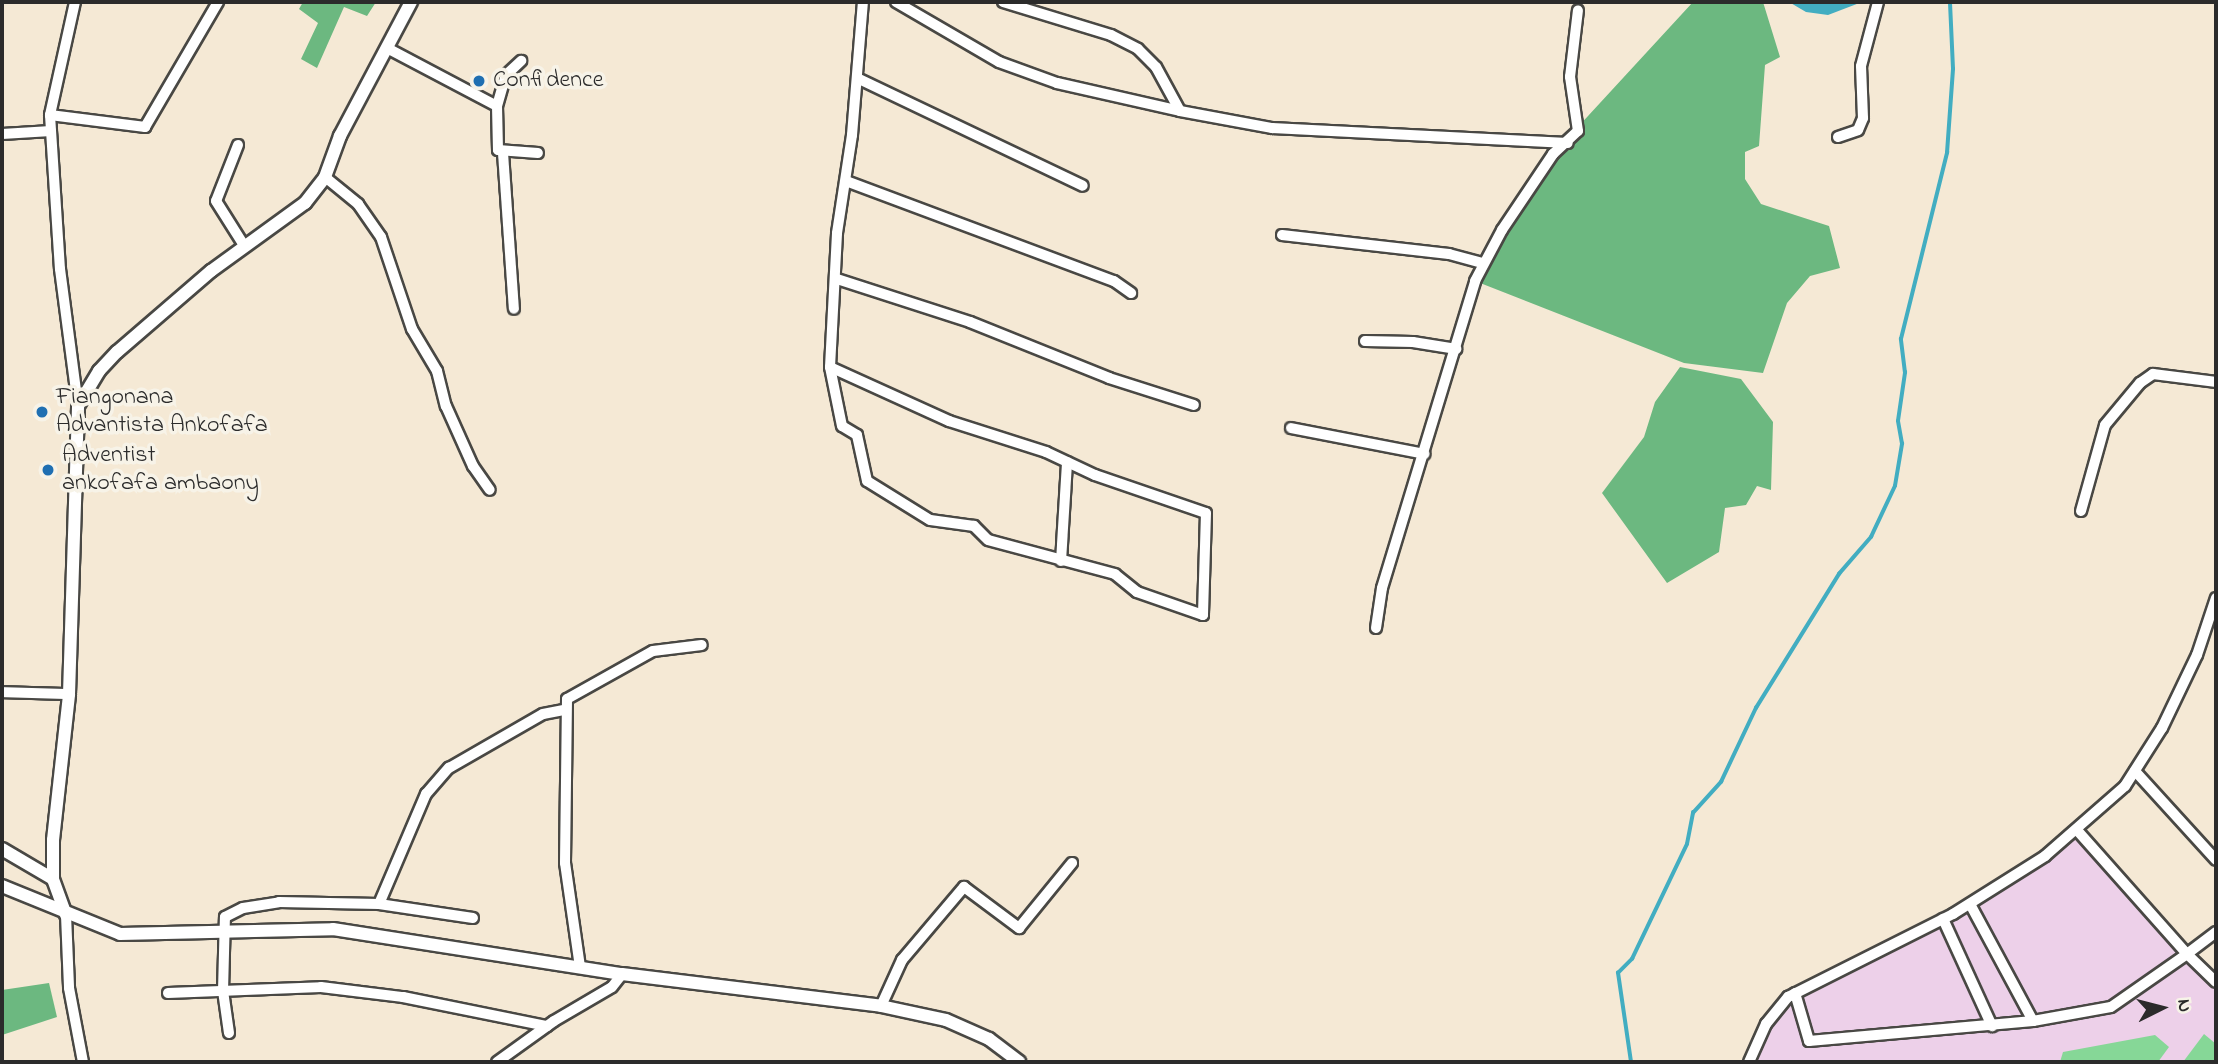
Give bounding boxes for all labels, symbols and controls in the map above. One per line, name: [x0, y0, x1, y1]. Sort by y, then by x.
place label: Confidence: [493, 67, 603, 95]
marker: Confidence: [471, 73, 487, 89]
place label: Fiangonana Advantista Ankofafa: [56, 384, 268, 440]
marker: Fiangonana Advantista Ankofafa: [34, 404, 50, 420]
place label: Adventist ankofafa ambaony: [62, 442, 259, 498]
marker: Adventist ankofafa ambaony: [40, 462, 56, 478]
north arrow: [2127, 973, 2197, 1043]
text: N: [2169, 998, 2197, 1014]

